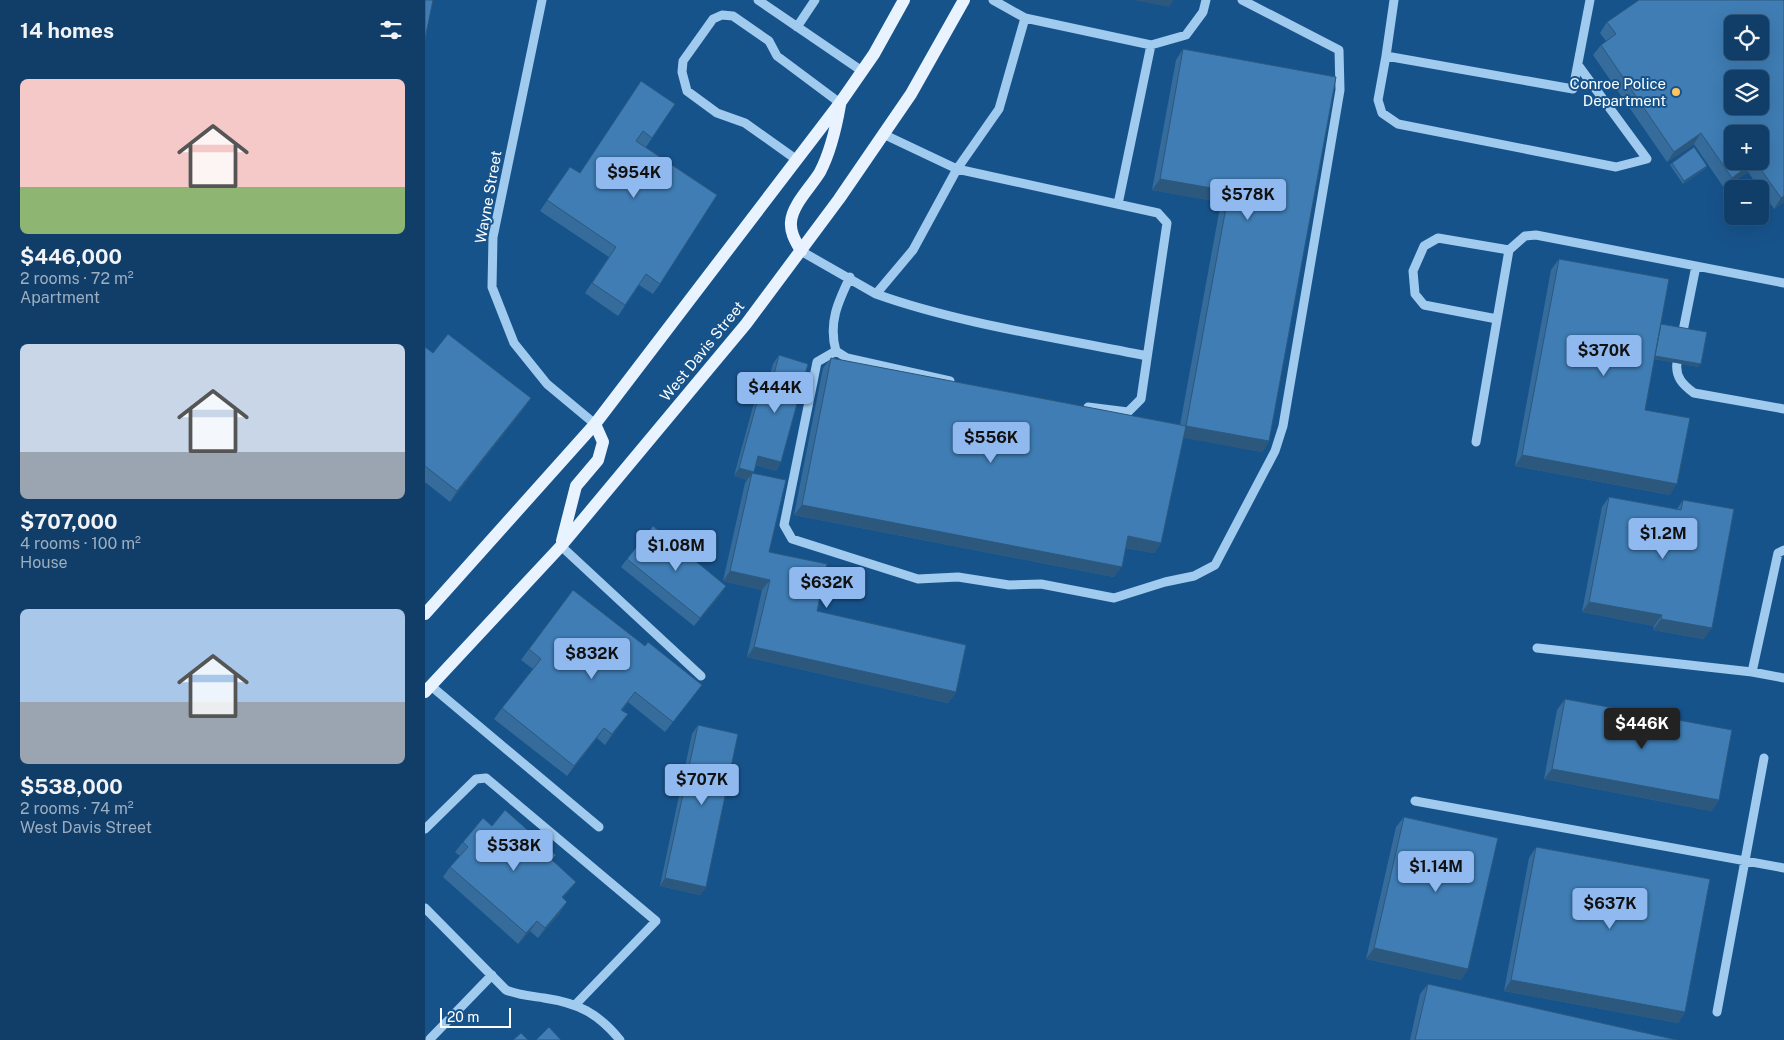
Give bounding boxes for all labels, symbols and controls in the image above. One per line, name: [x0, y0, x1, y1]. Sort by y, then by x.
map controls: [1724, 15, 1769, 225]
button: locate: [1724, 15, 1769, 60]
icon: filters: [377, 16, 405, 44]
text: 14 homes: [20, 18, 114, 43]
button: layers: [1724, 70, 1769, 115]
place label: Conroe Police Department: [1570, 75, 1666, 109]
marker: Conroe Police Department: [1670, 86, 1682, 98]
icon: home: [168, 111, 258, 201]
button: +: [1724, 125, 1769, 170]
street label: Wayne Street: [471, 149, 505, 245]
pin: $954K: [599, 156, 669, 199]
text: $954K: [607, 163, 661, 182]
pin: $578K: [1213, 178, 1283, 221]
button: −: [1724, 180, 1769, 225]
text: $578K: [1221, 185, 1275, 204]
text: $446,000: [20, 244, 122, 269]
text: 2 rooms · 72 m²: [20, 269, 134, 288]
text: Apartment: [20, 288, 100, 307]
street label: West Davis Street: [656, 297, 748, 404]
pin: $370K: [1569, 334, 1639, 377]
text: $370K: [1578, 341, 1630, 360]
pin: $444K: [740, 372, 810, 414]
icon: home: [168, 376, 258, 466]
text: $444K: [748, 378, 802, 397]
pin: $556K: [956, 422, 1026, 464]
text: $556K: [964, 428, 1018, 447]
text: $707,000: [20, 509, 117, 534]
pin: $1.2M: [1628, 518, 1698, 560]
text: $1.2M: [1639, 524, 1687, 543]
pin: $1.08M: [635, 530, 717, 572]
text: 4 rooms · 100 m²: [20, 534, 141, 553]
text: $1.08M: [647, 536, 705, 555]
text: House: [20, 553, 68, 572]
pin: $632K: [792, 566, 862, 609]
text: $632K: [800, 573, 854, 592]
pin: $832K: [557, 638, 627, 680]
icon: home: [168, 641, 258, 731]
text: $832K: [565, 644, 619, 663]
pin: $446K: [1607, 708, 1677, 750]
text: $446K: [1615, 714, 1669, 733]
pin: $707K: [667, 764, 737, 806]
text: $707K: [676, 770, 728, 789]
text: $538,000: [20, 774, 123, 799]
text: 2 rooms · 74 m²: [20, 799, 134, 818]
text: West Davis Street: [20, 818, 152, 837]
pin: $538K: [479, 830, 549, 872]
text: $538K: [487, 836, 541, 855]
pin: $1.14M: [1395, 850, 1477, 893]
text: $1.14M: [1409, 857, 1463, 876]
pin: $637K: [1575, 888, 1645, 930]
text: $637K: [1583, 894, 1637, 913]
scale bar: [440, 1005, 511, 1028]
text: 20 m: [447, 1009, 479, 1025]

